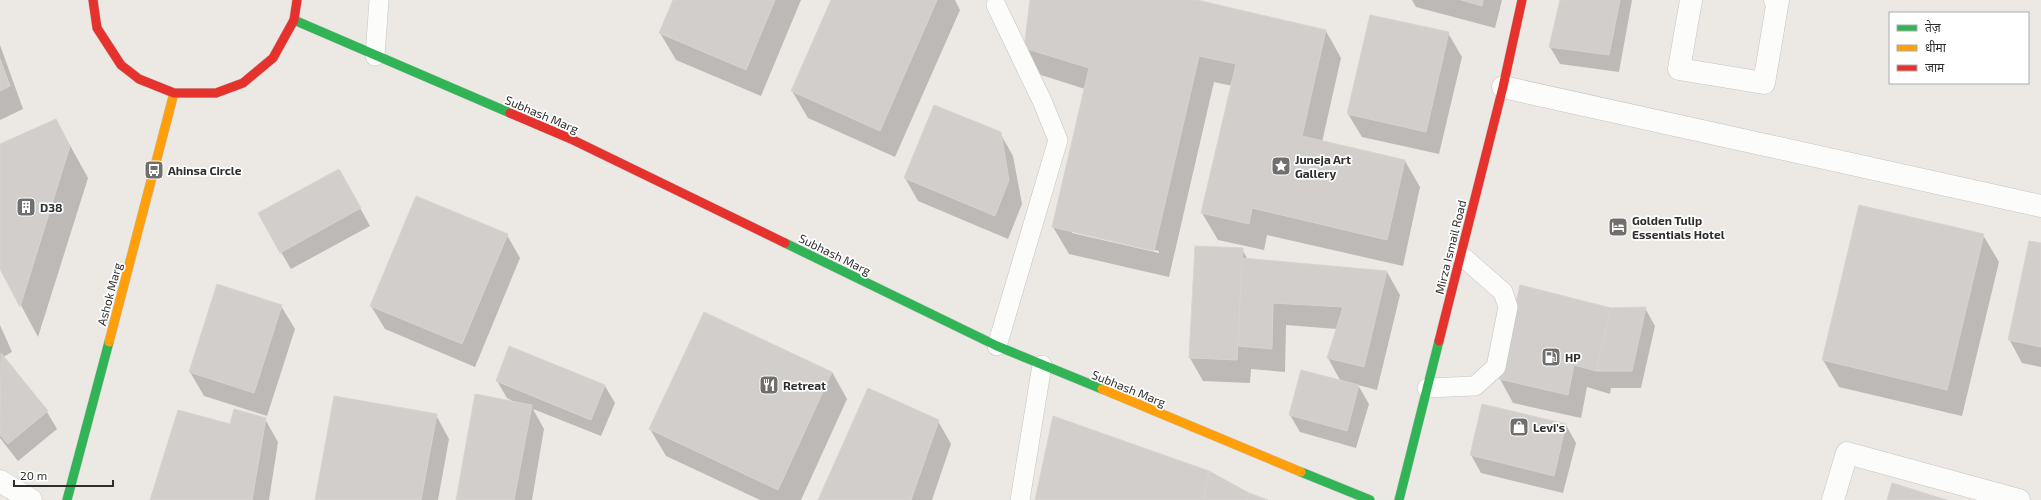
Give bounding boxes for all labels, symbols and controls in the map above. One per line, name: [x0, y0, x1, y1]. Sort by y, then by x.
legend: [1889, 12, 2029, 84]
text: तेज़: [1925, 20, 1942, 34]
text: धीमा: [1925, 40, 1947, 54]
text: जाम: [1925, 60, 1945, 74]
street label: Subhash Marg: [503, 92, 581, 136]
place label: Juneja Art Gallery: [1295, 152, 1351, 181]
place icon: Juneja Art Gallery: [1270, 155, 1292, 177]
bus stop icon: Ahinsa Circle: [143, 159, 165, 181]
place label: Ahinsa Circle: [168, 163, 242, 177]
building icon: D38: [15, 196, 37, 218]
street label: Mirza Ismail Road: [1432, 198, 1468, 296]
place label: D38: [40, 200, 62, 214]
place label: Golden Tulip Essentials Hotel: [1632, 213, 1725, 241]
hotel icon: Golden Tulip Essentials Hotel: [1607, 216, 1629, 238]
street label: Subhash Marg: [797, 231, 874, 278]
street label: Ashok Marg: [94, 261, 124, 327]
fuel station icon: HP: [1540, 346, 1562, 368]
place label: HP: [1565, 350, 1581, 364]
street label: Subhash Marg: [1090, 367, 1168, 409]
restaurant icon: Retreat: [758, 374, 780, 396]
place label: Retreat: [783, 378, 826, 392]
shop icon: Levi's: [1508, 416, 1530, 438]
place label: Levi's: [1533, 420, 1565, 434]
scale bar: [14, 462, 113, 488]
text: 20 m: [20, 468, 47, 482]

